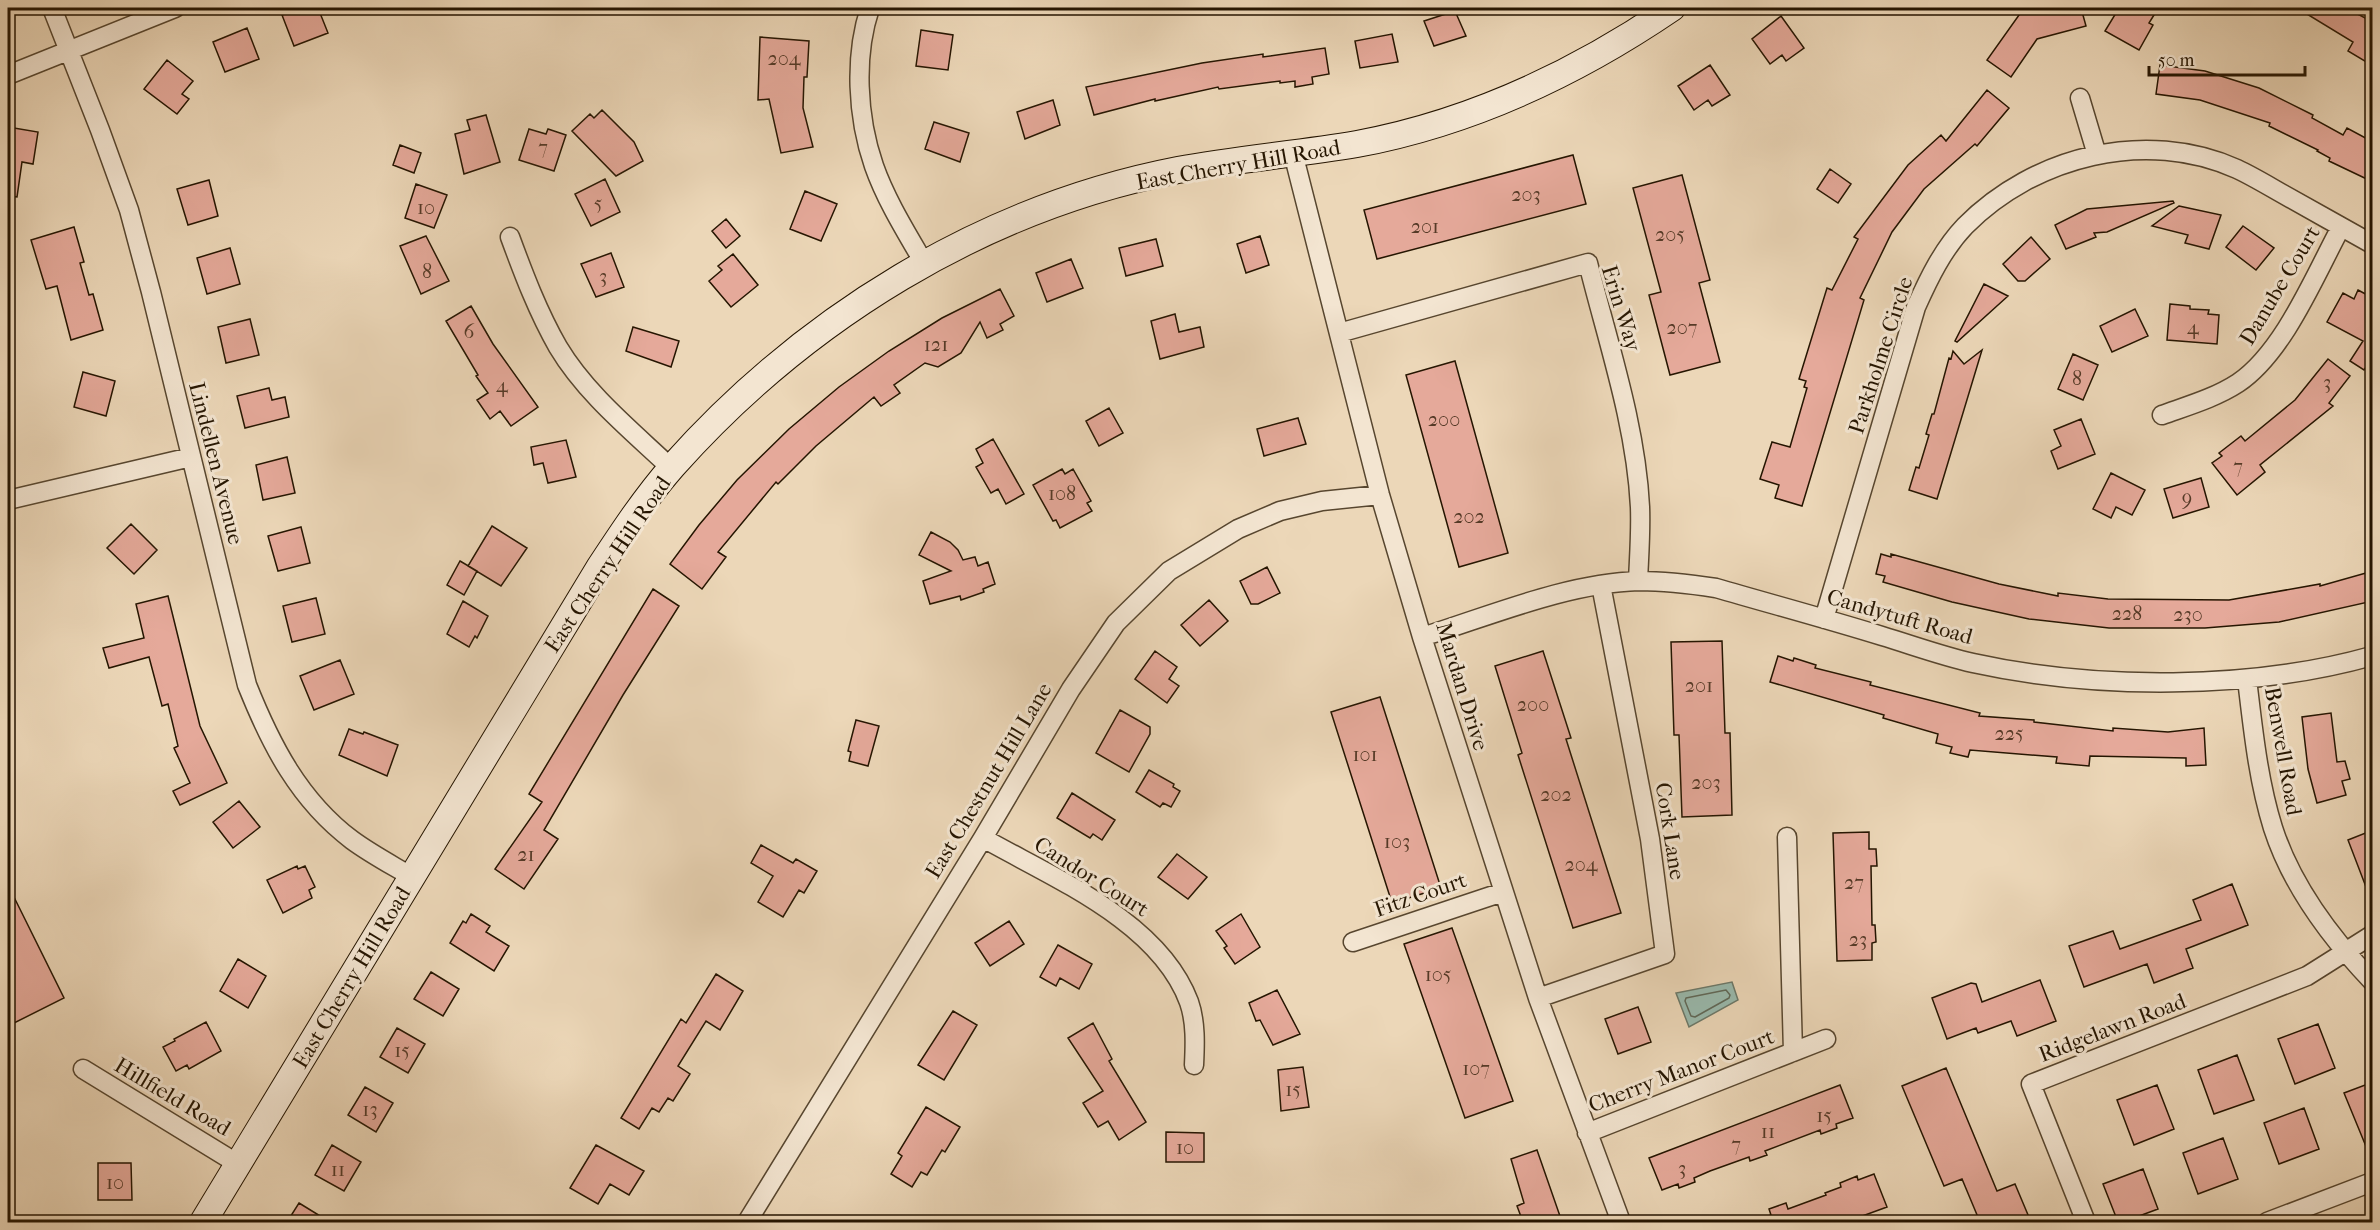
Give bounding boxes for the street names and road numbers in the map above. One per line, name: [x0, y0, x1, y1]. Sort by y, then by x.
street label: East Cherry Hill Road: [1134, 134, 1343, 196]
street label: Danube Court: [2234, 221, 2326, 350]
street label: Erin Way: [1596, 262, 1647, 356]
street label: Parkholme Circle: [1843, 273, 1919, 437]
street label: Lindellen Avenue: [183, 379, 249, 547]
street label: East Cherry Hill Road: [539, 471, 677, 658]
street label: Candytuft Road: [1824, 584, 1976, 650]
street label: Mardan Drive: [1430, 619, 1494, 754]
street label: East Chestnut Hill Lane: [920, 678, 1058, 883]
street label: Benwell Road: [2259, 685, 2307, 819]
street label: Cork Lane: [1650, 781, 1691, 882]
street label: Candor Court: [1029, 831, 1154, 922]
street label: Fitz Court: [1371, 867, 1470, 923]
street label: East Cherry Hill Road: [287, 881, 417, 1073]
street label: Ridgelawn Road: [2035, 988, 2191, 1068]
street label: Cherry Manor Court: [1585, 1024, 1778, 1118]
street label: Hillfield Road: [110, 1052, 236, 1142]

